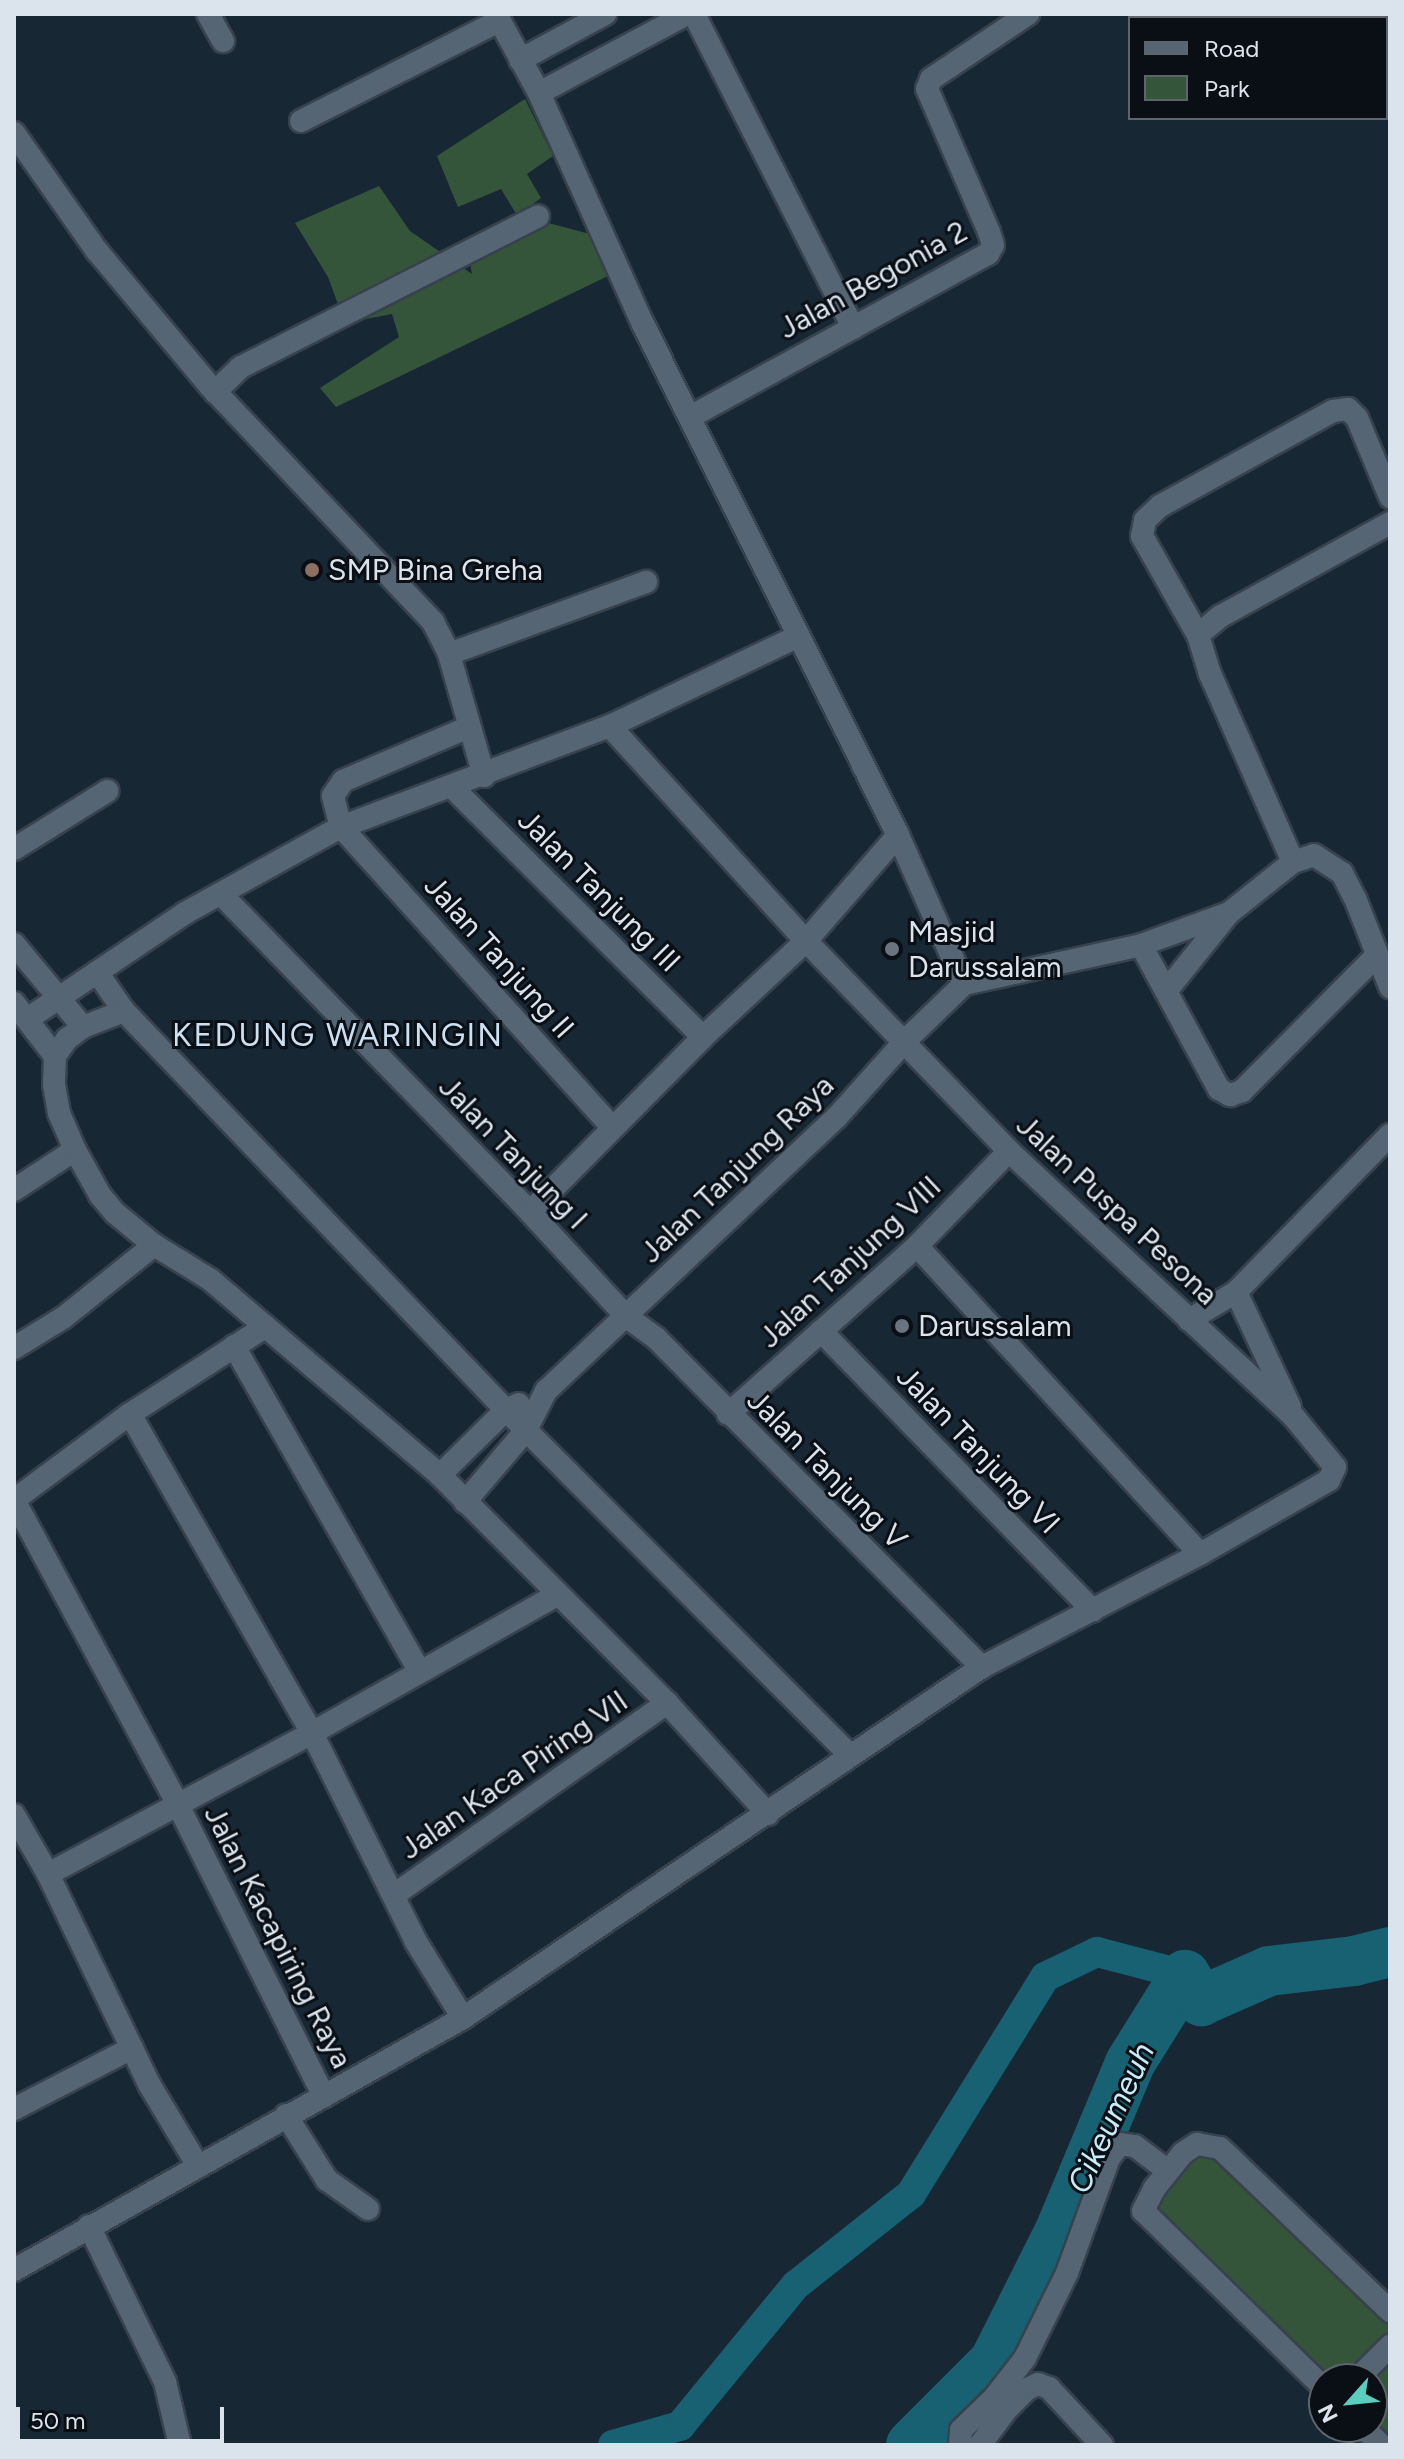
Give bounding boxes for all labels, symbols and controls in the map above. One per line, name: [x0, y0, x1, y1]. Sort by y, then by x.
legend: [1128, 16, 1388, 120]
text: Road: [1204, 34, 1259, 63]
text: Park: [1204, 74, 1250, 103]
street label: Jalan Begonia 2: [773, 213, 973, 347]
place label: SMP Bina Greha: [328, 552, 543, 588]
marker: SMP Bina Greha: [303, 561, 321, 579]
street label: Jalan Tanjung III: [510, 802, 688, 980]
street label: Jalan Tanjung II: [417, 868, 581, 1046]
place label: Masjid Darussalam: [908, 914, 1061, 984]
marker: Masjid Darussalam: [883, 940, 901, 958]
district label: KEDUNG WARINGIN: [172, 1016, 504, 1054]
street label: Jalan Tanjung Raya: [633, 1068, 841, 1270]
street label: Jalan Tanjung I: [431, 1069, 595, 1237]
street label: Jalan Puspa Pesona: [1009, 1107, 1225, 1313]
street label: Jalan Tanjung VIII: [752, 1169, 948, 1355]
place label: Darussalam: [918, 1308, 1071, 1344]
marker: Darussalam: [893, 1317, 911, 1335]
street label: Jalan Tanjung VI: [889, 1359, 1067, 1541]
street label: Jalan Tanjung V: [740, 1383, 914, 1557]
street label: Jalan Kaca Piring VII: [393, 1683, 635, 1867]
street label: Jalan Kacapiring Raya: [196, 1800, 360, 2074]
water label: Cikeumeuh: [1059, 2037, 1163, 2199]
north arrow: [1308, 2363, 1388, 2443]
scale bar: [20, 2391, 228, 2441]
text: N: [1312, 2400, 1344, 2427]
text: 50 m: [30, 2406, 86, 2435]

